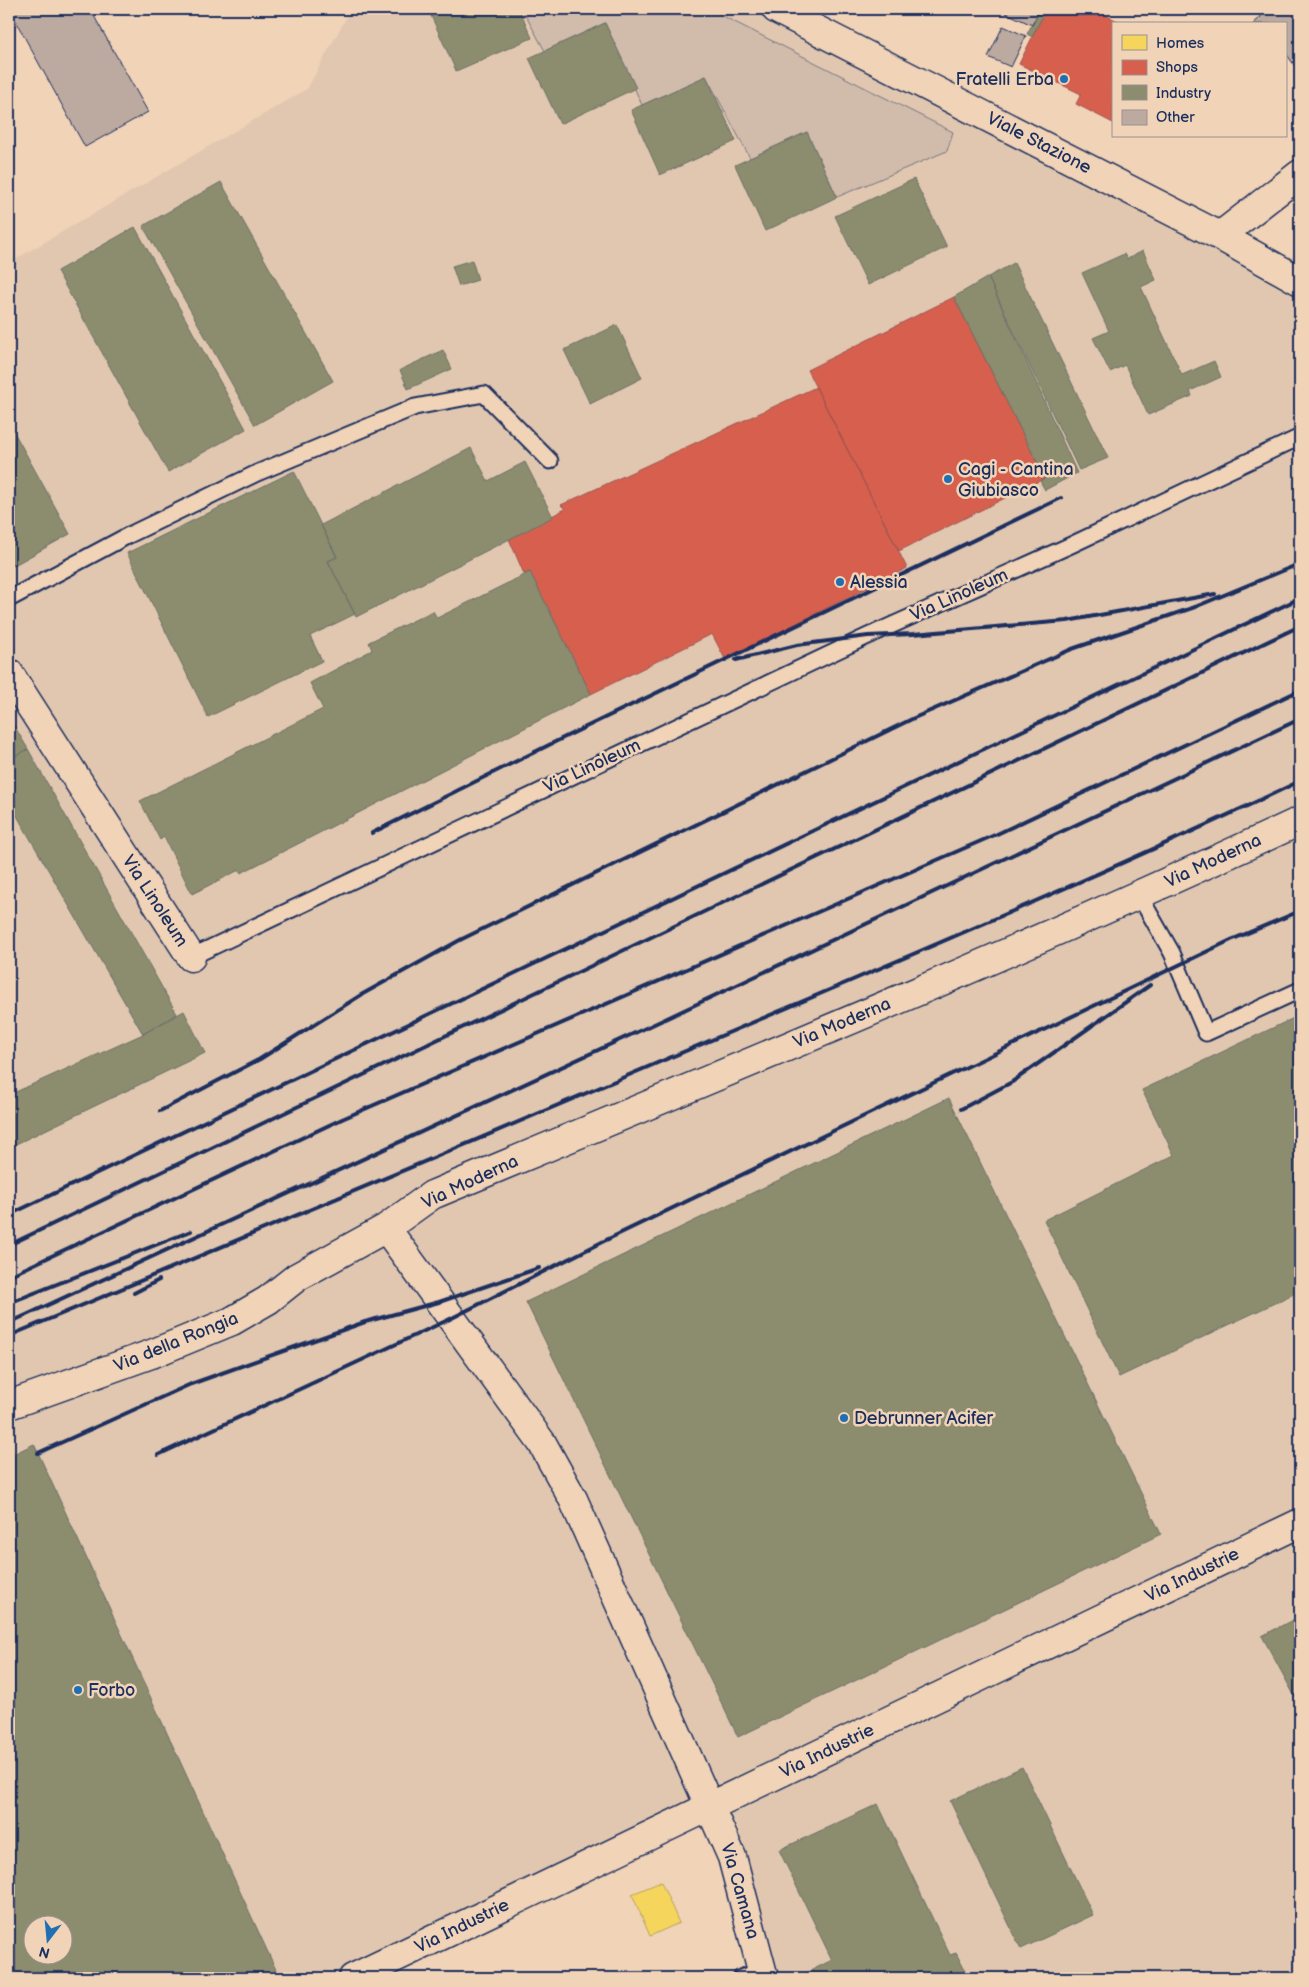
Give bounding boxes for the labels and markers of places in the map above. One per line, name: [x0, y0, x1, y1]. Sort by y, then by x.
place label: Fratelli Erba: [956, 69, 1054, 90]
marker: Fratelli Erba: [1058, 73, 1070, 85]
place label: Cagi - Cantina Giubiasco: [958, 459, 1074, 501]
marker: Cagi - Cantina Giubiasco: [942, 473, 954, 485]
place label: Alessia: [850, 572, 908, 593]
marker: Alessia: [834, 576, 846, 588]
place label: Debrunner Acifer: [854, 1408, 994, 1429]
marker: Debrunner Acifer: [838, 1412, 850, 1424]
place label: Forbo: [88, 1680, 135, 1701]
marker: Forbo: [72, 1684, 84, 1696]

